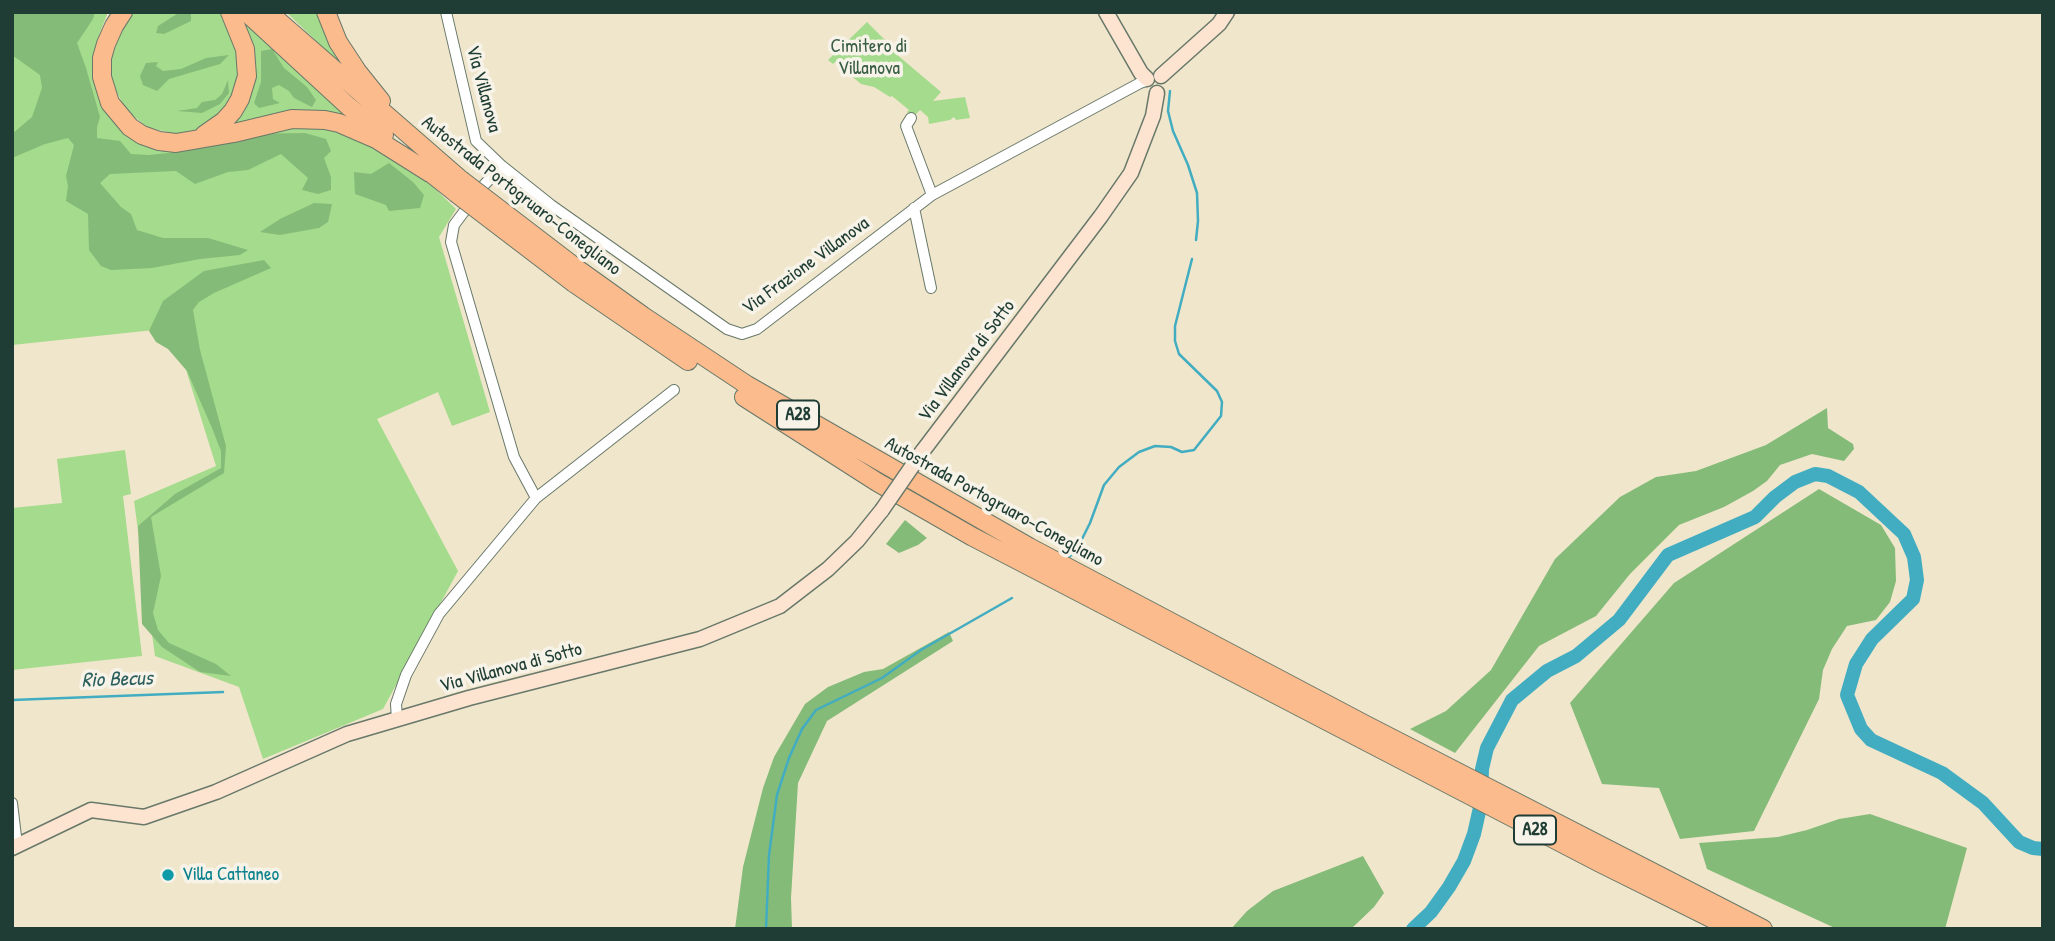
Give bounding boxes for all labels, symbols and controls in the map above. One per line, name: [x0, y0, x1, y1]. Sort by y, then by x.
park label: Cimitero di Villanova: [831, 36, 907, 80]
street label: Via Villanova: [461, 43, 505, 135]
street label: Autostrada Portogruaro-Conegliano: [417, 111, 625, 281]
street label: Via Frazione Villanova: [738, 212, 874, 320]
street label: Via Villanova di Sotto: [914, 296, 1020, 426]
road number: A28: [777, 400, 819, 430]
street label: Autostrada Portogruaro-Conegliano: [881, 432, 1107, 572]
street label: Via Villanova di Sotto: [437, 638, 585, 698]
water label: Rio Becus: [81, 666, 153, 694]
road number: A28: [1514, 816, 1556, 844]
place label: Villa Cattaneo: [182, 864, 279, 886]
marker: Villa Cattaneo: [160, 867, 176, 883]

